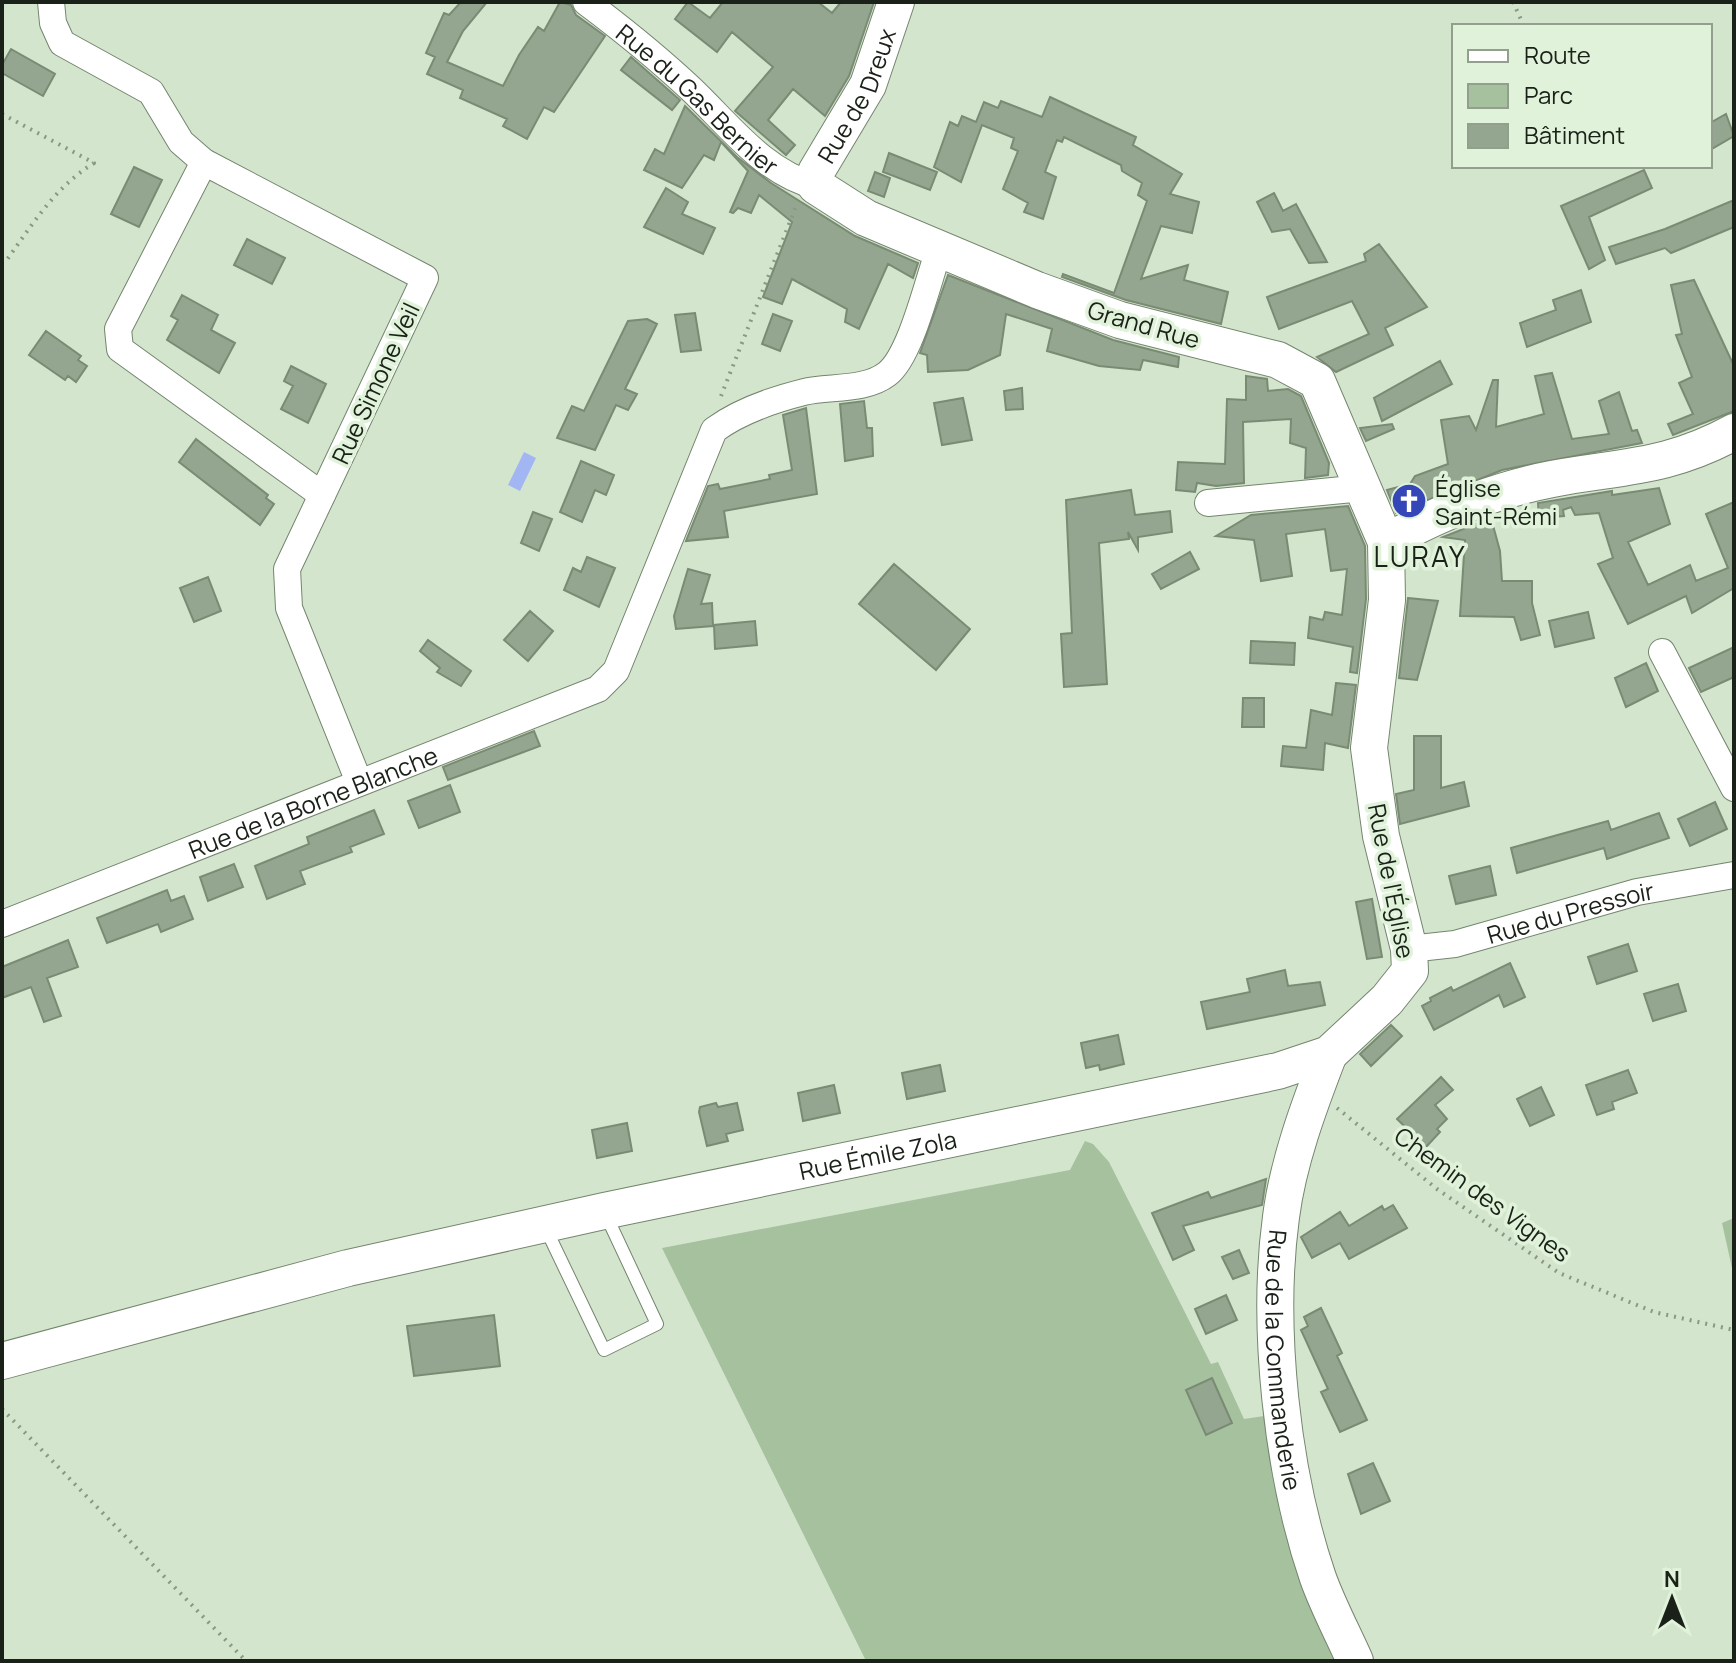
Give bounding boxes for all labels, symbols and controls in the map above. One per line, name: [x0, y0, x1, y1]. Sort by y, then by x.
street label: Rue du Gas Bernier: [610, 16, 786, 182]
street label: Rue de Dreux: [809, 23, 903, 169]
legend: [1452, 24, 1712, 168]
text: Route: [1524, 38, 1591, 71]
text: Parc: [1524, 78, 1573, 111]
text: Bâtiment: [1524, 118, 1625, 151]
street label: Grand Rue: [1084, 292, 1204, 356]
street label: Rue Simone Veil: [323, 297, 427, 469]
place label: Église Saint-Rémi: [1435, 471, 1557, 532]
church icon: Église Saint-Rémi: [1390, 482, 1428, 520]
district label: LURAY: [1373, 537, 1467, 575]
street label: Rue de la Borne Blanche: [183, 738, 442, 865]
street label: Rue de l'Église: [1361, 801, 1423, 961]
street label: Rue du Pressoir: [1483, 873, 1656, 951]
street label: Chemin des Vignes: [1388, 1119, 1578, 1269]
street label: Rue Émile Zola: [796, 1122, 959, 1187]
street label: Rue de la Commanderie: [1259, 1228, 1310, 1493]
north arrow: [1632, 1559, 1712, 1639]
text: N: [1664, 1564, 1680, 1594]

